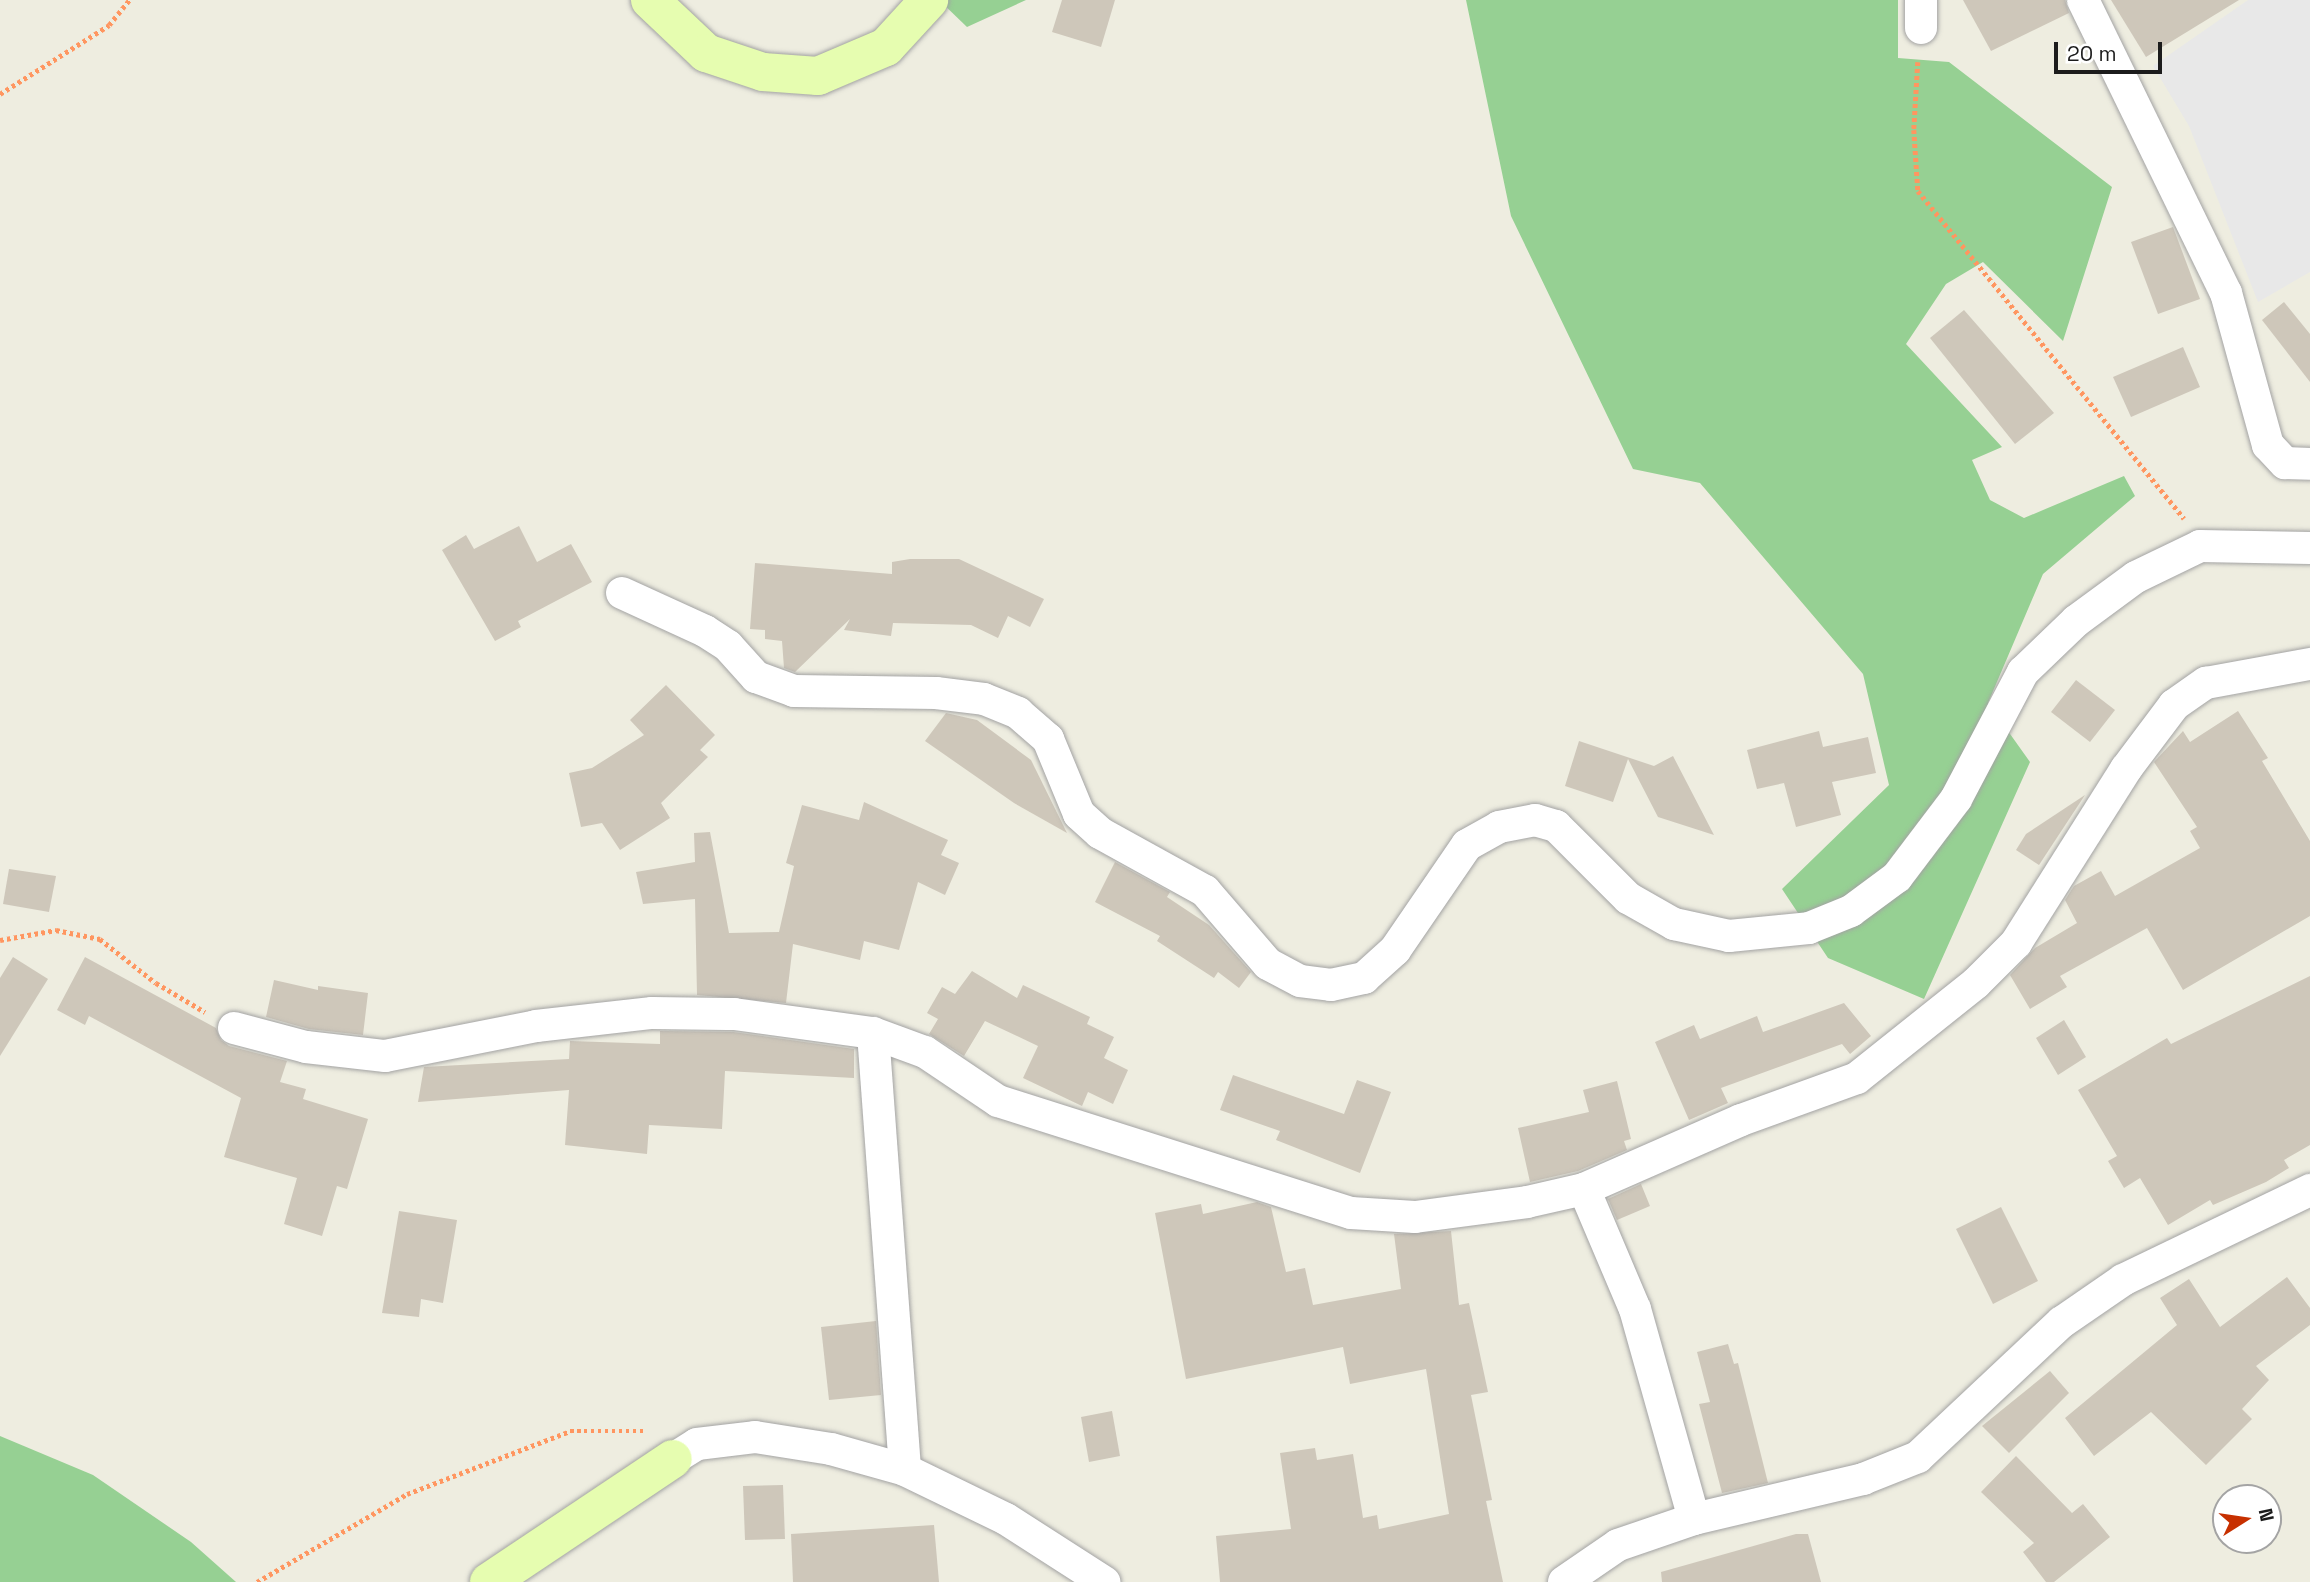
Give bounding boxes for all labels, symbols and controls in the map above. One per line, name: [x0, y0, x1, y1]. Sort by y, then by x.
scale bar: [2058, 28, 2166, 72]
text: 20 m: [2067, 40, 2117, 67]
north arrow: [2212, 1484, 2282, 1554]
text: N: [2253, 1506, 2280, 1524]

